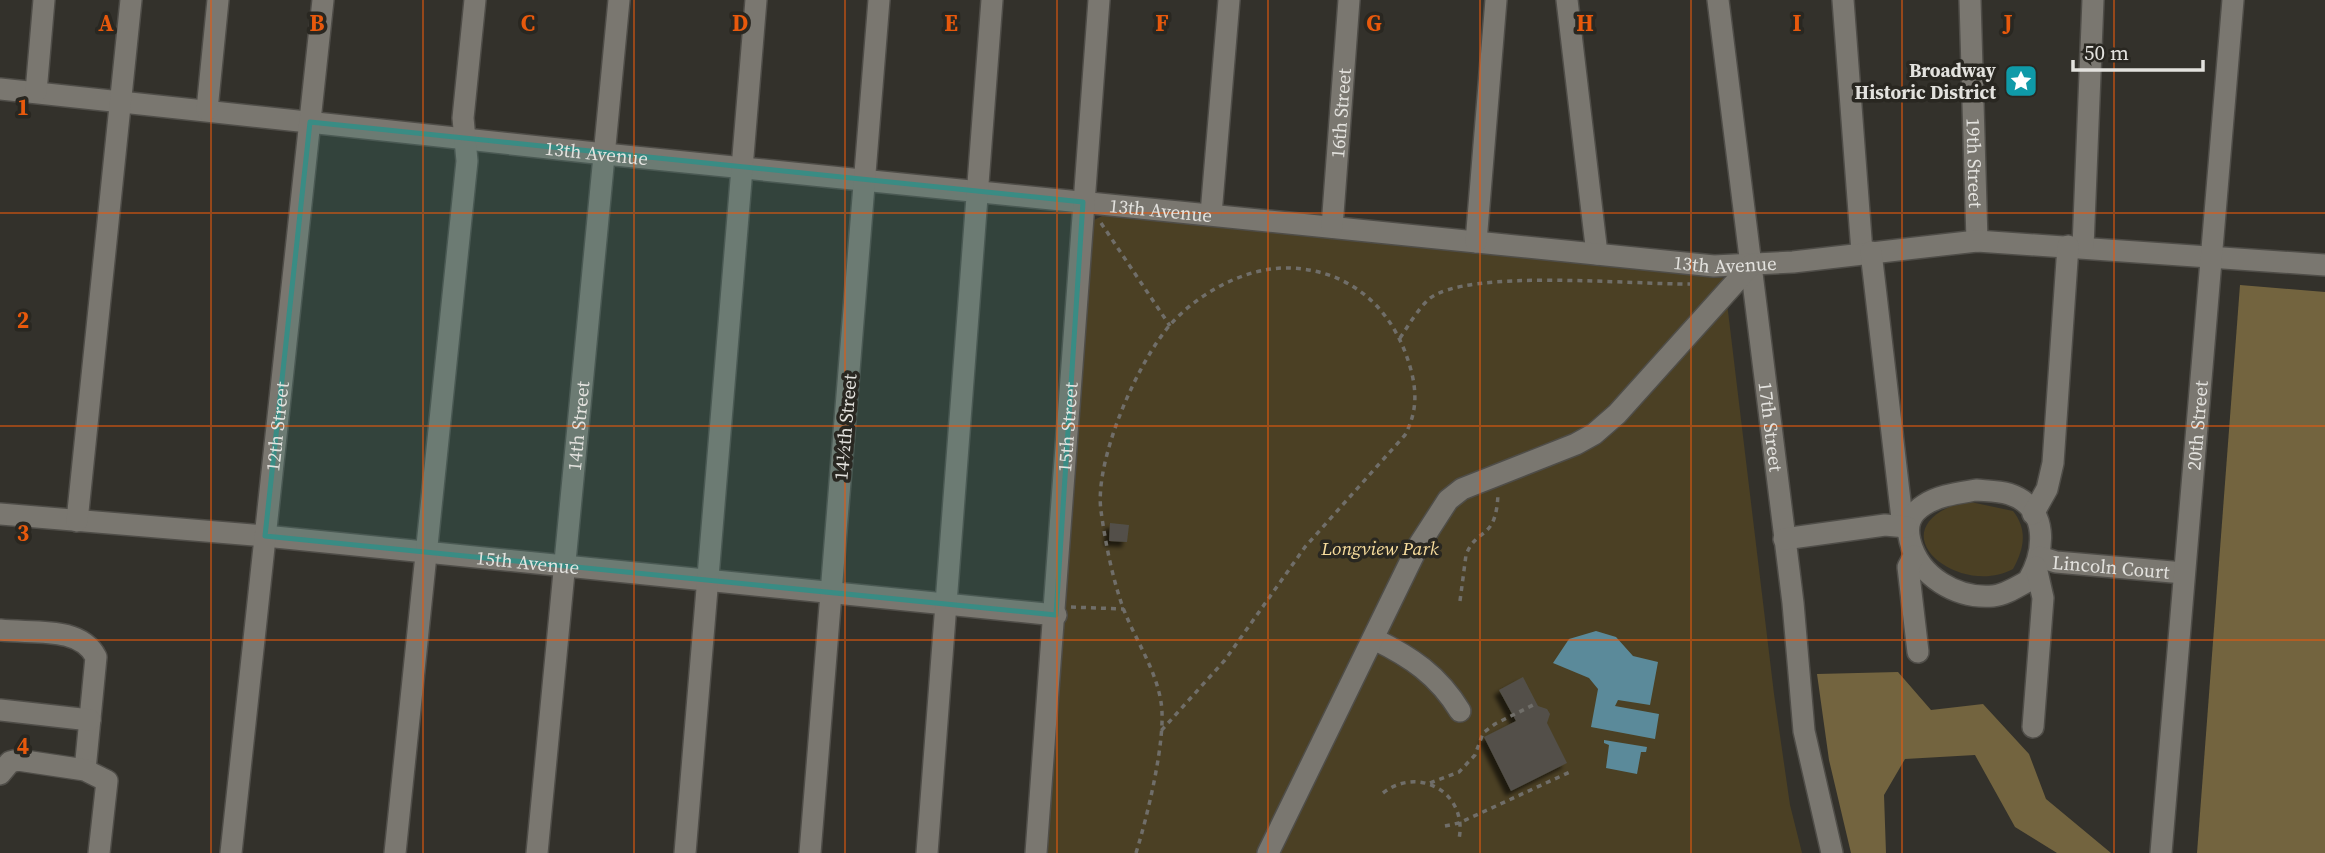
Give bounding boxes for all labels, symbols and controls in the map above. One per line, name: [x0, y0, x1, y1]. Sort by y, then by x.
text: A: [98, 7, 114, 39]
text: B: [310, 7, 325, 39]
text: C: [521, 7, 535, 39]
text: D: [732, 7, 748, 39]
text: E: [944, 7, 958, 39]
text: F: [1155, 7, 1169, 39]
text: G: [1366, 7, 1382, 39]
text: H: [1576, 7, 1594, 39]
text: I: [1793, 7, 1802, 39]
text: J: [2001, 7, 2013, 39]
scale bar: [2073, 28, 2202, 72]
text: 50 m: [2084, 38, 2129, 67]
place label: Broadway Historic District: [1855, 57, 1997, 105]
place icon: Broadway Historic District: [2002, 62, 2040, 100]
street label: 16th Street: [1324, 67, 1357, 159]
text: 1: [17, 91, 29, 123]
street label: 19th Street: [1960, 117, 1989, 209]
street label: 13th Avenue: [544, 135, 649, 171]
street label: 13th Avenue: [1108, 192, 1213, 228]
street label: 13th Avenue: [1672, 249, 1777, 279]
text: 2: [17, 304, 29, 336]
street label: 14½th Street: [827, 372, 863, 481]
street label: 12th Street: [259, 379, 295, 473]
street label: 14th Street: [561, 379, 595, 472]
street label: 20th Street: [2180, 379, 2214, 472]
street label: 15th Street: [1051, 380, 1084, 473]
street label: 17th Street: [1753, 380, 1790, 474]
text: 3: [17, 517, 29, 549]
park label: Longview Park: [1320, 535, 1439, 561]
street label: 15th Avenue: [475, 544, 581, 580]
street label: Lincoln Court: [2051, 549, 2172, 585]
text: 4: [17, 730, 29, 762]

